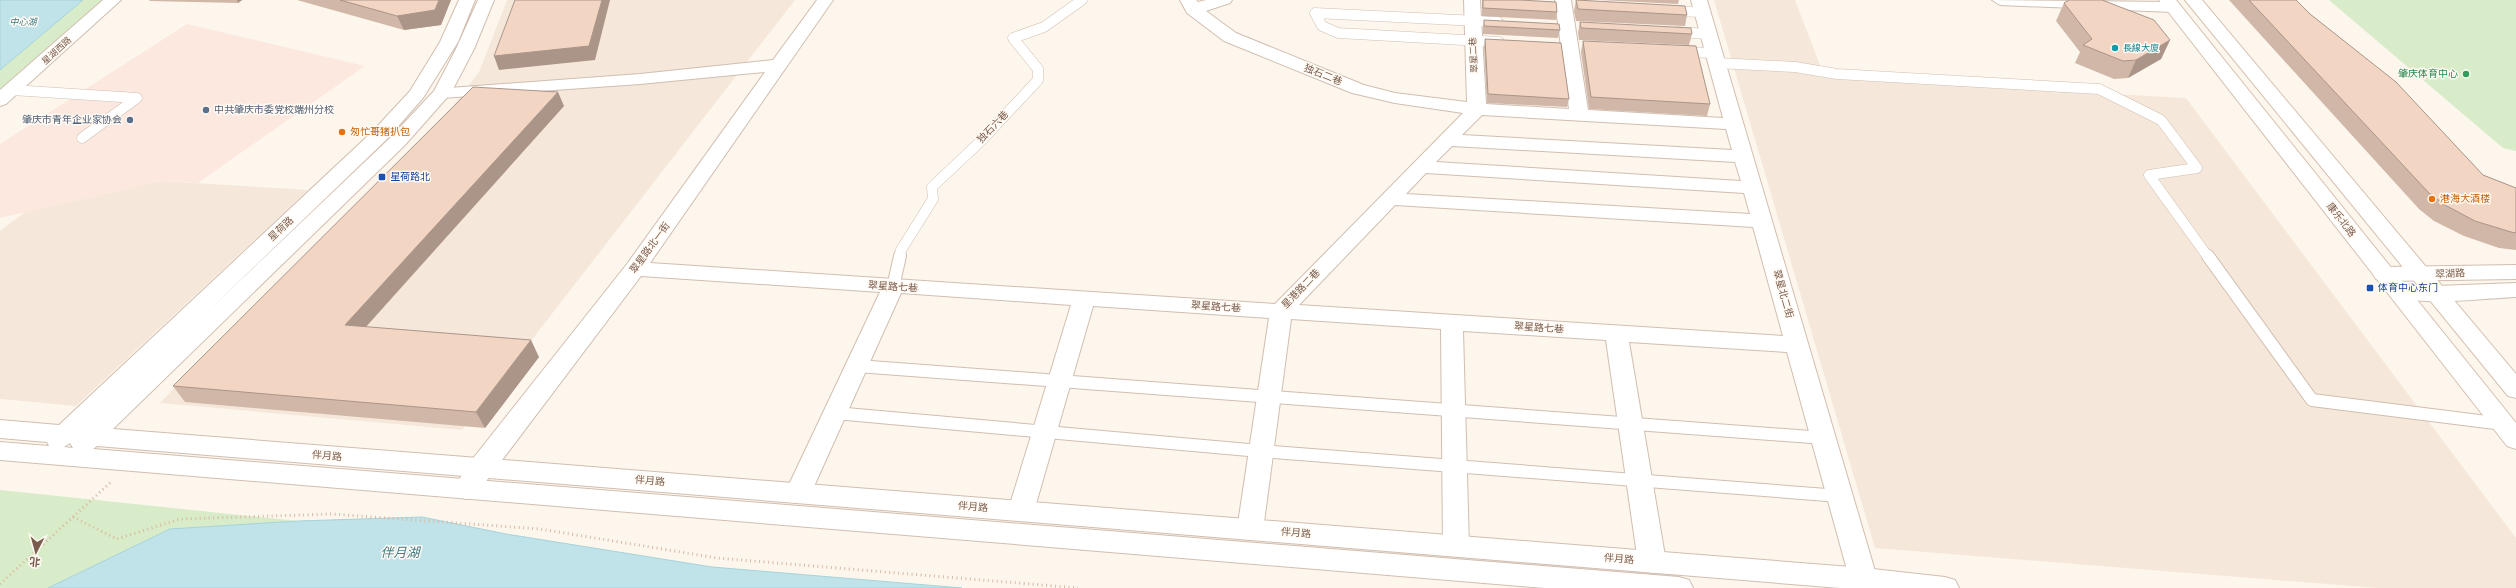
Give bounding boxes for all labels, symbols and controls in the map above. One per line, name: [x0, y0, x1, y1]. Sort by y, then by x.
water label: 中心湖: [9, 17, 38, 28]
street label: 星湖西路: [40, 35, 74, 67]
street label: 翠星二巷: [1468, 37, 1480, 73]
marker: 長線大廈: [2110, 43, 2120, 53]
place label: 長線大廈: [2123, 43, 2159, 54]
street label: 独石二巷: [1302, 62, 1344, 88]
place label: 肇庆体育中心: [2398, 68, 2458, 80]
marker: 肇庆体育中心: [2461, 69, 2471, 79]
place label: 中共肇庆市委党校端州分校: [214, 104, 334, 116]
marker: 中共肇庆市委党校端州分校: [201, 105, 211, 115]
street label: 独石六巷: [975, 108, 1011, 146]
place label: 肇庆市青年企业家协会: [22, 114, 122, 126]
marker: 肇庆市青年企业家协会: [125, 115, 135, 125]
place label: 匆忙哥猪扒包: [350, 126, 410, 138]
marker: 匆忙哥猪扒包: [337, 127, 347, 137]
place label: 星荷路北: [390, 171, 430, 183]
marker: 星荷路北: [377, 172, 387, 182]
place label: 港海大酒楼: [2440, 193, 2490, 205]
marker: 港海大酒楼: [2427, 194, 2437, 204]
street label: 康乐北路: [2324, 201, 2358, 239]
street label: 星荷路: [266, 214, 296, 244]
street label: 翠星路北一街: [628, 220, 672, 276]
street label: 星港路二巷: [1279, 267, 1323, 311]
street label: 翠湖路: [2435, 267, 2465, 281]
street label: 翠星北二街: [1770, 268, 1796, 320]
street label: 翠星路七巷: [868, 279, 918, 295]
place label: 体育中心东门: [2378, 282, 2438, 294]
marker: 体育中心东门: [2365, 283, 2375, 293]
street label: 翠星路七巷: [1191, 299, 1241, 315]
street label: 翠星路七巷: [1514, 320, 1564, 336]
street label: 伴月路: [312, 449, 342, 463]
street label: 伴月路: [635, 474, 665, 488]
street label: 伴月路: [958, 500, 988, 514]
street label: 伴月路: [1281, 526, 1311, 540]
north arrow: [16, 532, 56, 572]
water label: 伴月湖: [380, 545, 421, 561]
street label: 伴月路: [1604, 552, 1634, 566]
text: 北: [29, 554, 41, 568]

